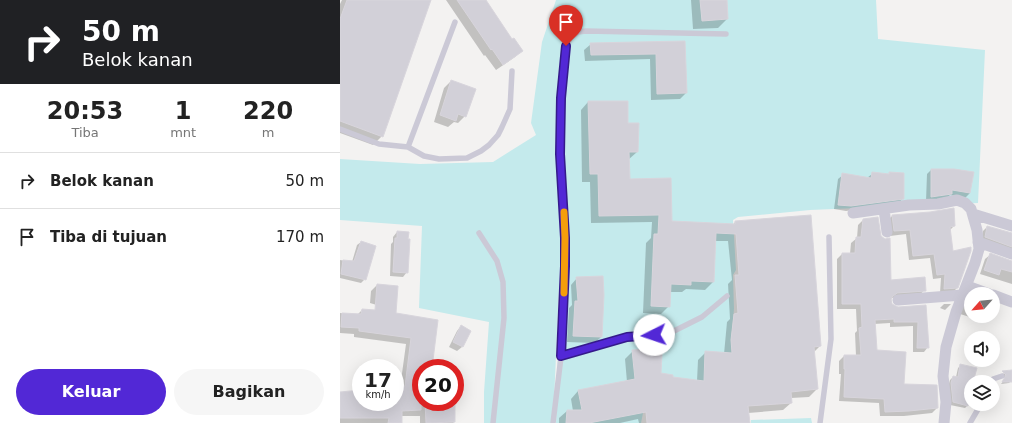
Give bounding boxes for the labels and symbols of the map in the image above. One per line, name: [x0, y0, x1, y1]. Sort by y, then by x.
pin: [549, 5, 583, 46]
north arrow: [964, 287, 1000, 323]
position arrow: [633, 314, 675, 356]
speed limit sign: 20: [412, 359, 464, 411]

